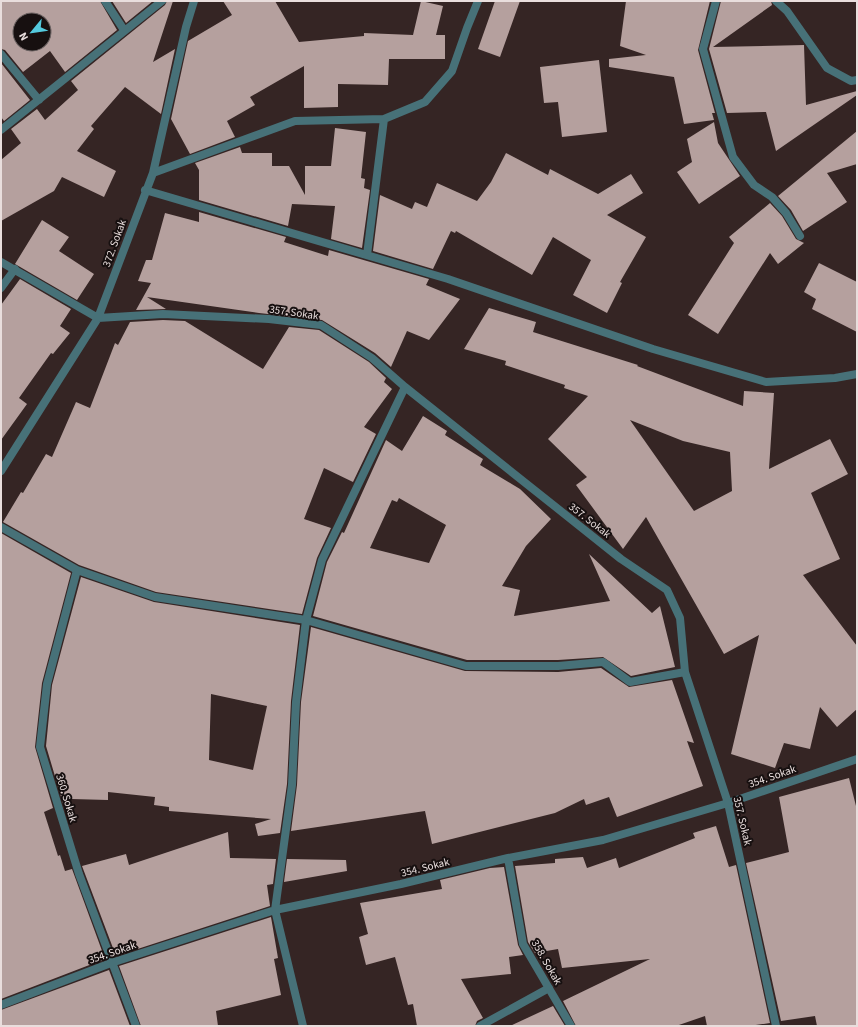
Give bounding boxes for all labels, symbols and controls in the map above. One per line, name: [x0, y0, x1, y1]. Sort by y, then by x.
north arrow: [12, 12, 52, 52]
text: N: [15, 30, 32, 43]
street label: 372. Sokak: [99, 217, 130, 269]
street label: 357. Sokak: [268, 302, 320, 323]
street label: 357. Sokak: [566, 499, 614, 542]
street label: 354. Sokak: [746, 761, 799, 792]
street label: 360. Sokak: [52, 772, 81, 825]
street label: 357. Sokak: [730, 795, 756, 847]
street label: 354. Sokak: [399, 854, 451, 881]
street label: 354. Sokak: [86, 937, 139, 968]
street label: 358. Sokak: [528, 937, 566, 988]

